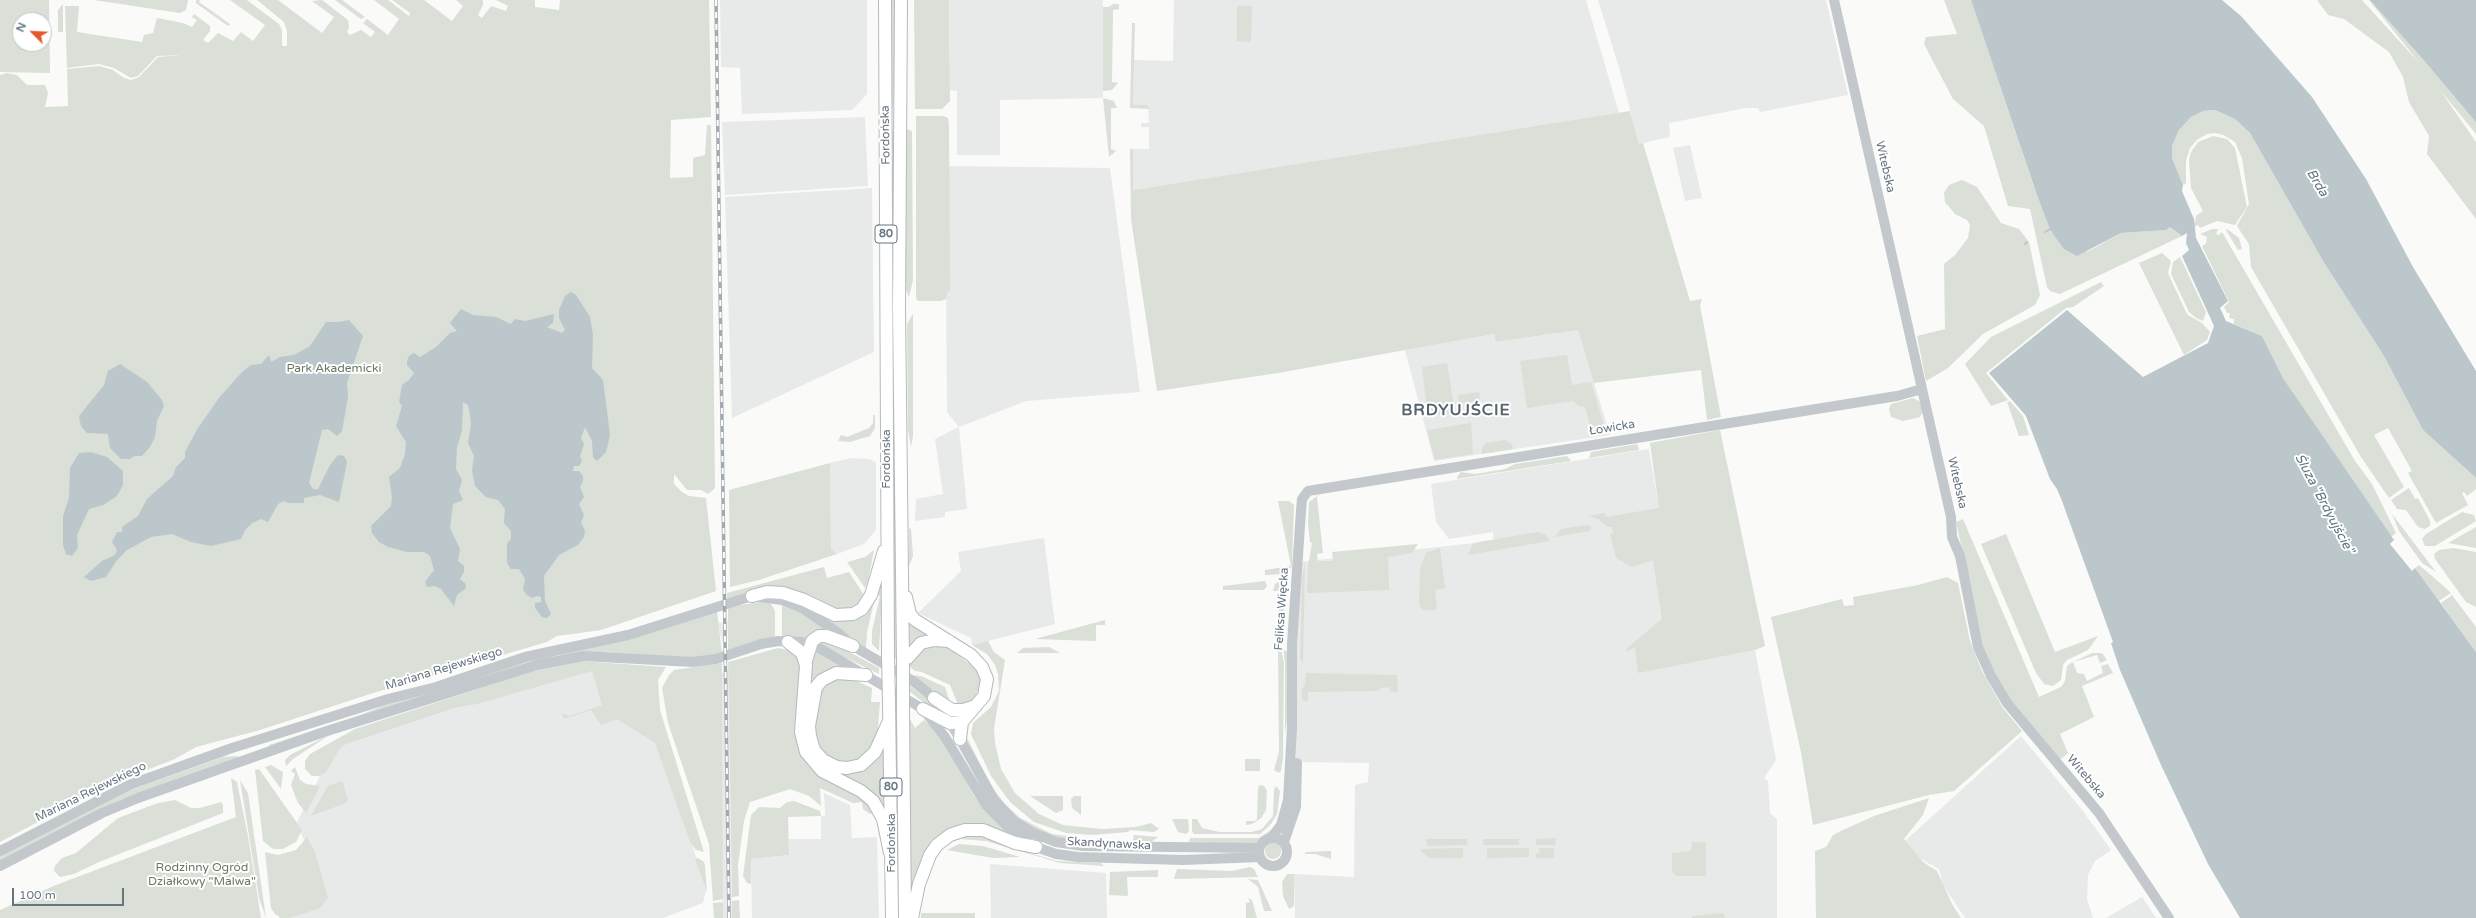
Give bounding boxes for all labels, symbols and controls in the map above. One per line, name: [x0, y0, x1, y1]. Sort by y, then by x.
north arrow: [12, 12, 52, 52]
text: N: [14, 21, 29, 34]
street label: Fordońska: [878, 105, 894, 165]
street label: Witebska: [1872, 140, 1898, 194]
water label: Brda: [2303, 166, 2331, 200]
road number: 80: [875, 225, 897, 243]
park label: Park Akademicki: [286, 362, 382, 376]
district label: BRDYUJŚCIE: [1401, 401, 1511, 421]
street label: Łowicka: [1588, 417, 1636, 439]
street label: Fordońska: [880, 429, 894, 489]
water label: Śluza "Brdyujście": [2291, 451, 2357, 557]
street label: Witebska: [1944, 456, 1970, 510]
street label: Feliksa Więcka: [1272, 567, 1292, 651]
street label: Mariana Rejewskiego: [384, 644, 504, 694]
street label: Witebska: [2064, 752, 2108, 802]
street label: Mariana Rejewskiego: [33, 759, 149, 825]
road number: 80: [880, 778, 902, 796]
street label: Fordońska: [885, 813, 899, 873]
street label: Skandynawska: [1067, 835, 1151, 853]
park label: Rodzinny Ogród Działkowy "Malwa": [148, 861, 256, 889]
scale bar: [14, 880, 126, 906]
text: 100 m: [19, 888, 56, 902]

